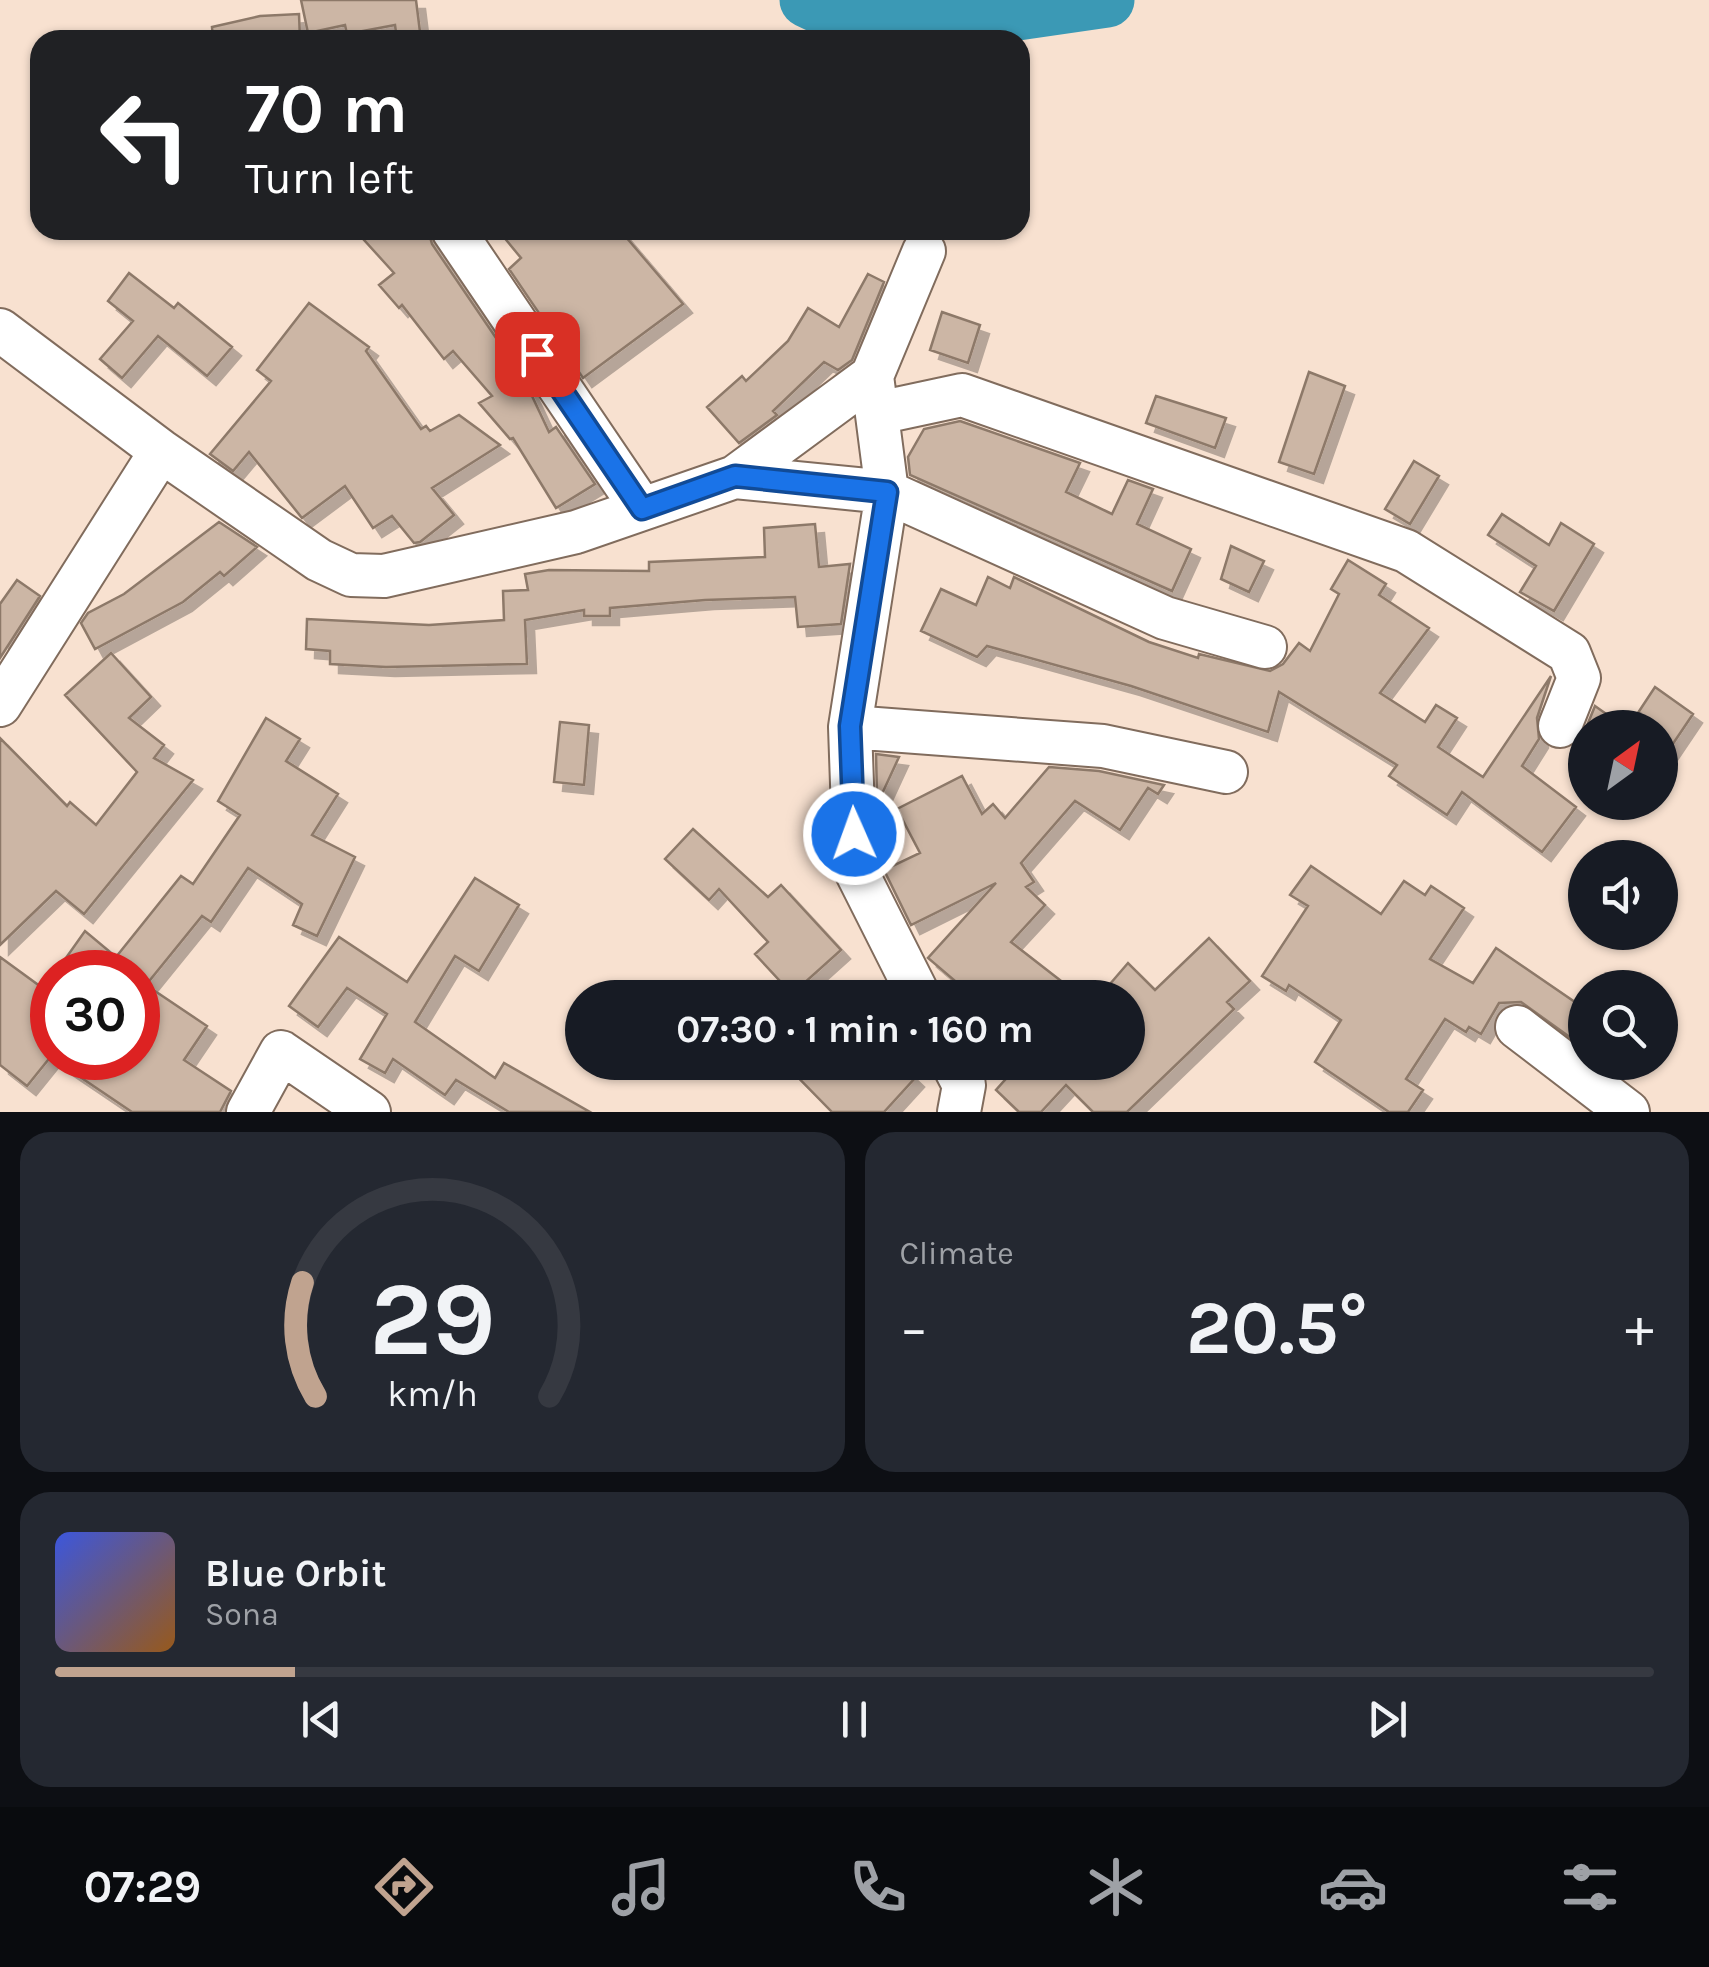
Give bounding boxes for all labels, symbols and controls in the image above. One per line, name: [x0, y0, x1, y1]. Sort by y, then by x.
text: 70 m: [245, 68, 408, 150]
icon: left: [80, 70, 210, 200]
text: Turn left: [245, 152, 414, 204]
pin: [495, 312, 580, 397]
icon: arrive: [510, 327, 565, 382]
north arrow: [1568, 710, 1678, 820]
map controls: [1568, 710, 1678, 1080]
position arrow: [802, 782, 906, 886]
button: sound: [1568, 840, 1678, 950]
speed limit sign: 30: [30, 950, 160, 1080]
button: search: [1568, 970, 1678, 1080]
text: 07:30 · 1 min · 160 m: [676, 1007, 1034, 1052]
text: Climate: [900, 1235, 1014, 1272]
text: 29: [369, 1259, 495, 1380]
text: 20.5°: [1186, 1284, 1368, 1372]
text: −: [900, 1296, 928, 1360]
text: +: [1625, 1296, 1654, 1360]
text: km/h: [387, 1373, 478, 1415]
text: Blue Orbit: [205, 1551, 386, 1596]
text: Sona: [205, 1596, 279, 1633]
icon: previous: [294, 1692, 349, 1747]
icon: pause: [827, 1692, 882, 1747]
icon: next: [1360, 1692, 1415, 1747]
icon: directions: [369, 1852, 439, 1922]
icon: music: [606, 1852, 676, 1922]
icon: phone: [843, 1852, 913, 1922]
icon: climate: [1081, 1852, 1151, 1922]
icon: car: [1318, 1852, 1388, 1922]
icon: filters: [1555, 1852, 1625, 1922]
text: 07:29: [84, 1861, 201, 1913]

